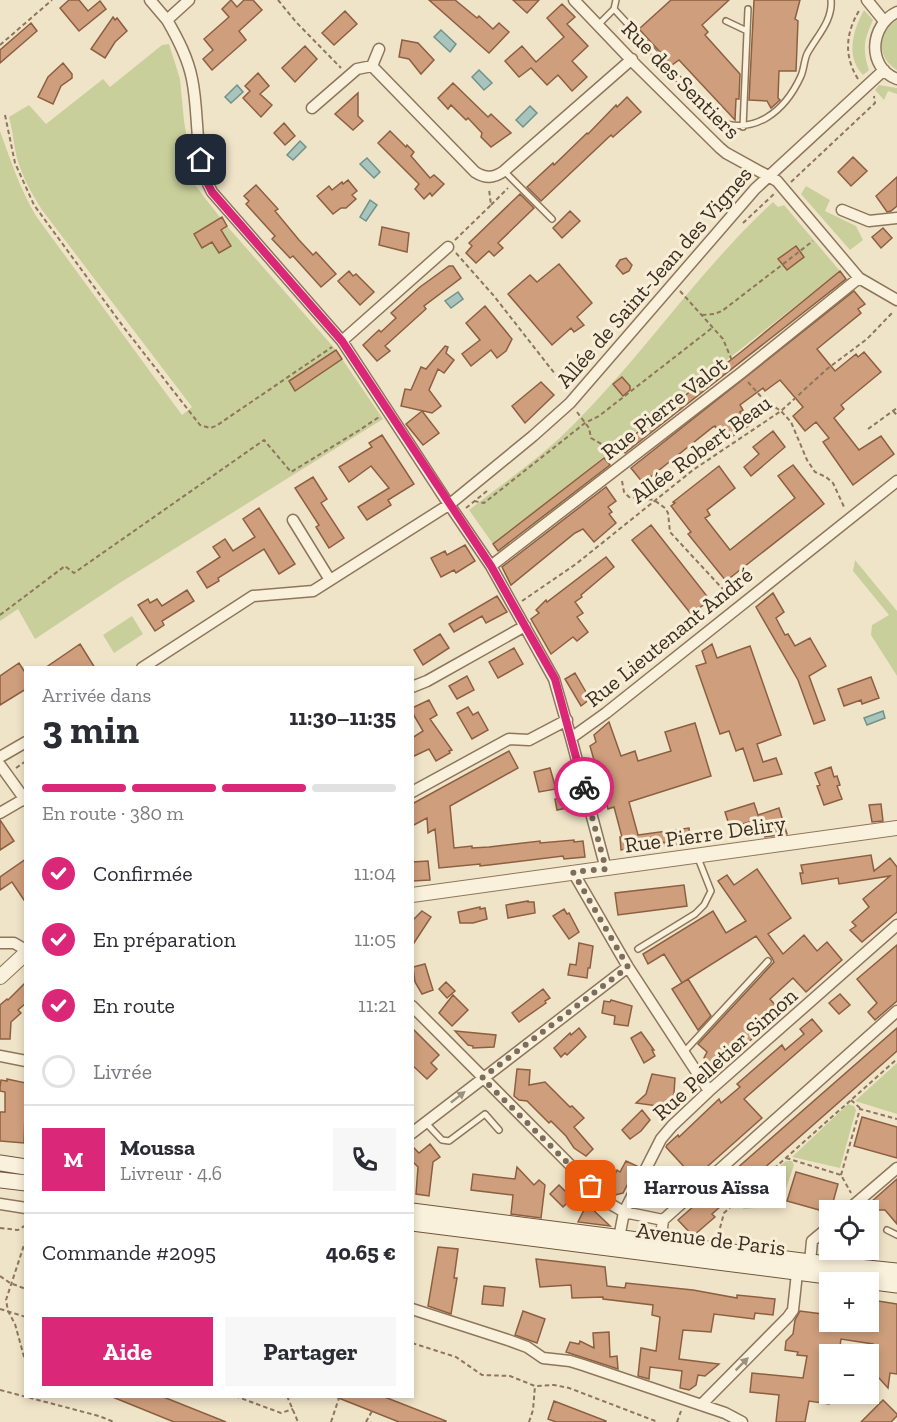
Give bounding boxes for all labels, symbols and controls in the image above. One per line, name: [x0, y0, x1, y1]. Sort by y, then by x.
street label: Rue des Sentiers: [616, 15, 746, 145]
pin: [175, 134, 226, 185]
icon: home: [184, 143, 217, 176]
street label: Allée de Saint-Jean des Vignes: [550, 161, 758, 393]
street label: Rue Pierre Valot: [596, 350, 733, 466]
street label: Allée Robert Beau: [625, 389, 777, 509]
street label: Rue Lieutenant André: [580, 561, 758, 713]
text: Arrivée dans: [42, 683, 151, 707]
text: 11:30–11:35: [289, 704, 396, 731]
text: 3 min: [42, 706, 139, 753]
courier: [554, 757, 614, 817]
icon: bike: [568, 771, 601, 804]
text: En route · 380 m: [42, 801, 184, 825]
street label: Rue Pierre Deliry: [623, 809, 788, 859]
icon: check: [42, 857, 75, 890]
text: Confirmée: [93, 860, 193, 887]
text: 11:04: [354, 861, 396, 885]
icon: check: [42, 923, 75, 956]
text: En préparation: [93, 926, 236, 953]
text: 11:05: [354, 927, 396, 951]
street label: Rue Pelletier Simon: [647, 982, 803, 1126]
icon: check: [42, 989, 75, 1022]
text: En route: [93, 992, 175, 1019]
text: 11:21: [358, 993, 396, 1017]
text: Livrée: [93, 1058, 152, 1085]
one-way arrow: [451, 1091, 466, 1103]
button: phone: [333, 1128, 396, 1191]
text: Moussa: [120, 1134, 195, 1161]
text: M: [64, 1146, 83, 1173]
pin: [565, 1160, 616, 1211]
text: Livreur · 4.6: [120, 1161, 222, 1185]
callout: Harrous Aïssa: [627, 1165, 786, 1207]
icon: bag: [574, 1169, 607, 1202]
text: Harrous Aïssa: [644, 1175, 769, 1199]
map controls: [819, 1200, 879, 1404]
button: locate: [819, 1200, 879, 1260]
street label: Avenue de Paris: [635, 1216, 787, 1262]
text: Commande #2095: [42, 1239, 216, 1266]
text: 40.65 €: [326, 1239, 396, 1266]
button: +: [819, 1272, 879, 1332]
button: Aide: [42, 1317, 213, 1386]
button: Partager: [225, 1317, 396, 1386]
button: −: [819, 1344, 879, 1404]
one-way arrow: [734, 1357, 748, 1371]

